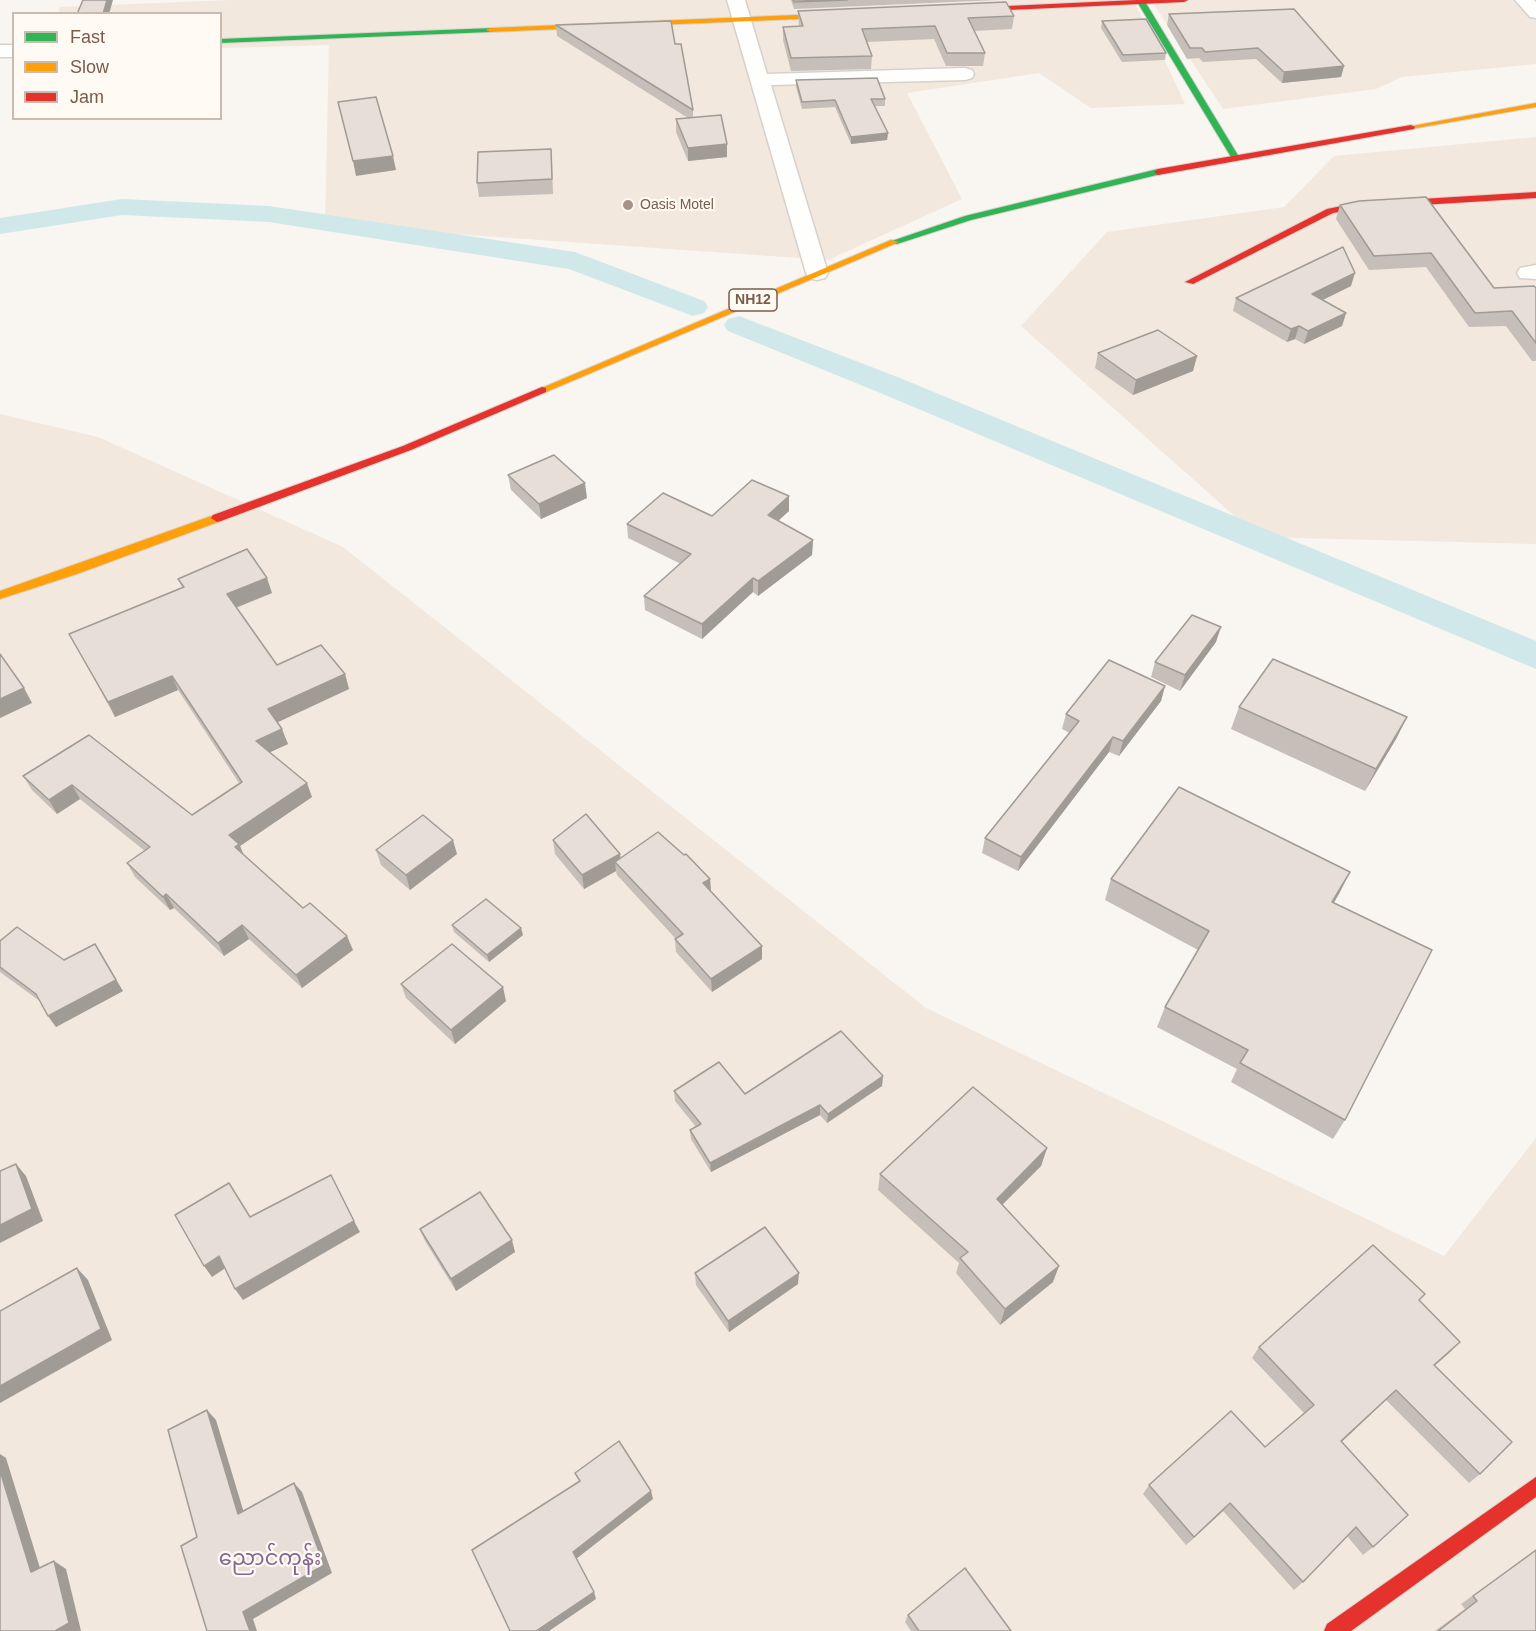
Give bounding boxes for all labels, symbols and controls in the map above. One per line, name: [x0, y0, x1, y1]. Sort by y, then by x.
legend: [12, 12, 222, 120]
text: Fast: [70, 27, 105, 47]
text: Slow: [70, 57, 109, 77]
text: Jam: [70, 87, 104, 107]
place label: Oasis Motel: [640, 197, 714, 213]
marker: Oasis Motel: [621, 198, 635, 212]
road number: NH12: [729, 289, 777, 311]
district label: ညောင်ကုန်း: [219, 1546, 321, 1572]

